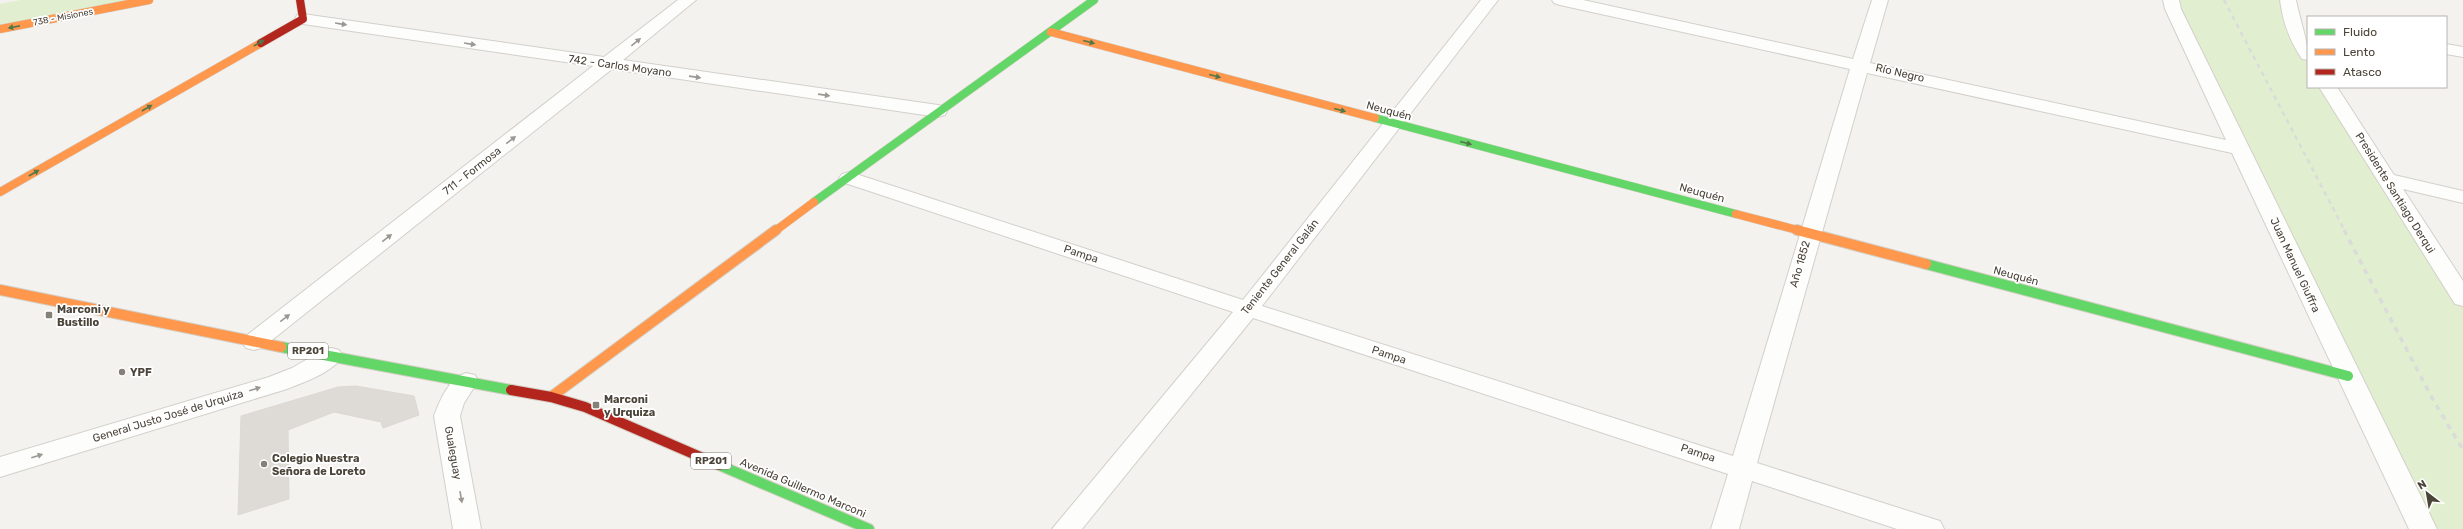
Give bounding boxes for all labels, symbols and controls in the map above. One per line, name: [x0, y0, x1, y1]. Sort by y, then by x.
street label: 738 - Misiones: [32, 6, 94, 28]
legend: [2307, 16, 2447, 88]
one-way arrow: [335, 22, 347, 28]
one-way arrow: [8, 24, 20, 30]
text: Fluido: [2343, 25, 2377, 39]
one-way arrow: [630, 38, 641, 47]
one-way arrow: [254, 40, 265, 47]
one-way arrow: [1083, 40, 1095, 46]
one-way arrow: [464, 41, 476, 47]
text: Lento: [2343, 45, 2375, 59]
street label: 742 - Carlos Moyano: [568, 52, 672, 80]
street label: Río Negro: [1874, 61, 1926, 85]
text: Atasco: [2343, 65, 2382, 79]
one-way arrow: [1209, 73, 1221, 79]
one-way arrow: [689, 74, 701, 80]
one-way arrow: [818, 92, 830, 98]
street label: Neuquén: [1365, 99, 1413, 123]
one-way arrow: [141, 105, 153, 111]
one-way arrow: [1334, 107, 1346, 113]
street label: Presidente Santiago Derqui: [2352, 130, 2438, 256]
one-way arrow: [506, 136, 517, 144]
one-way arrow: [1460, 141, 1472, 147]
street label: 711 - Formosa: [440, 144, 504, 198]
one-way arrow: [28, 169, 40, 176]
street label: Neuquén: [1678, 181, 1726, 205]
street label: Juan Manuel Giuffra: [2267, 216, 2323, 314]
street label: Teniente General Galán: [1239, 217, 1321, 317]
one-way arrow: [382, 233, 393, 242]
street label: Año 1852: [1787, 239, 1813, 289]
street label: Pampa: [1062, 242, 1100, 266]
street label: Neuquén: [1992, 264, 2040, 288]
place label: Marconi y Bustillo: [57, 303, 110, 329]
marker: Marconi y Bustillo: [44, 310, 54, 320]
one-way arrow: [279, 313, 290, 322]
road number: RP201: [288, 343, 328, 359]
street label: Pampa: [1370, 343, 1408, 367]
place label: YPF: [130, 366, 152, 379]
marker: YPF: [117, 367, 127, 377]
one-way arrow: [250, 386, 262, 392]
street label: General Justo José de Urquiza: [91, 387, 245, 445]
place label: Marconi y Urquiza: [604, 393, 655, 419]
marker: Marconi y Urquiza: [591, 400, 601, 410]
street label: Gualeguay: [442, 425, 464, 481]
street label: Pampa: [1679, 441, 1717, 465]
place label: Colegio Nuestra Señora de Loreto: [272, 452, 366, 478]
one-way arrow: [32, 453, 44, 459]
road number: RP201: [691, 453, 731, 469]
street label: Avenida Guillermo Marconi: [738, 456, 868, 520]
marker: Colegio Nuestra Señora de Loreto: [259, 459, 269, 469]
north arrow: [2407, 473, 2447, 513]
text: N: [2415, 477, 2429, 492]
one-way arrow: [459, 491, 465, 503]

